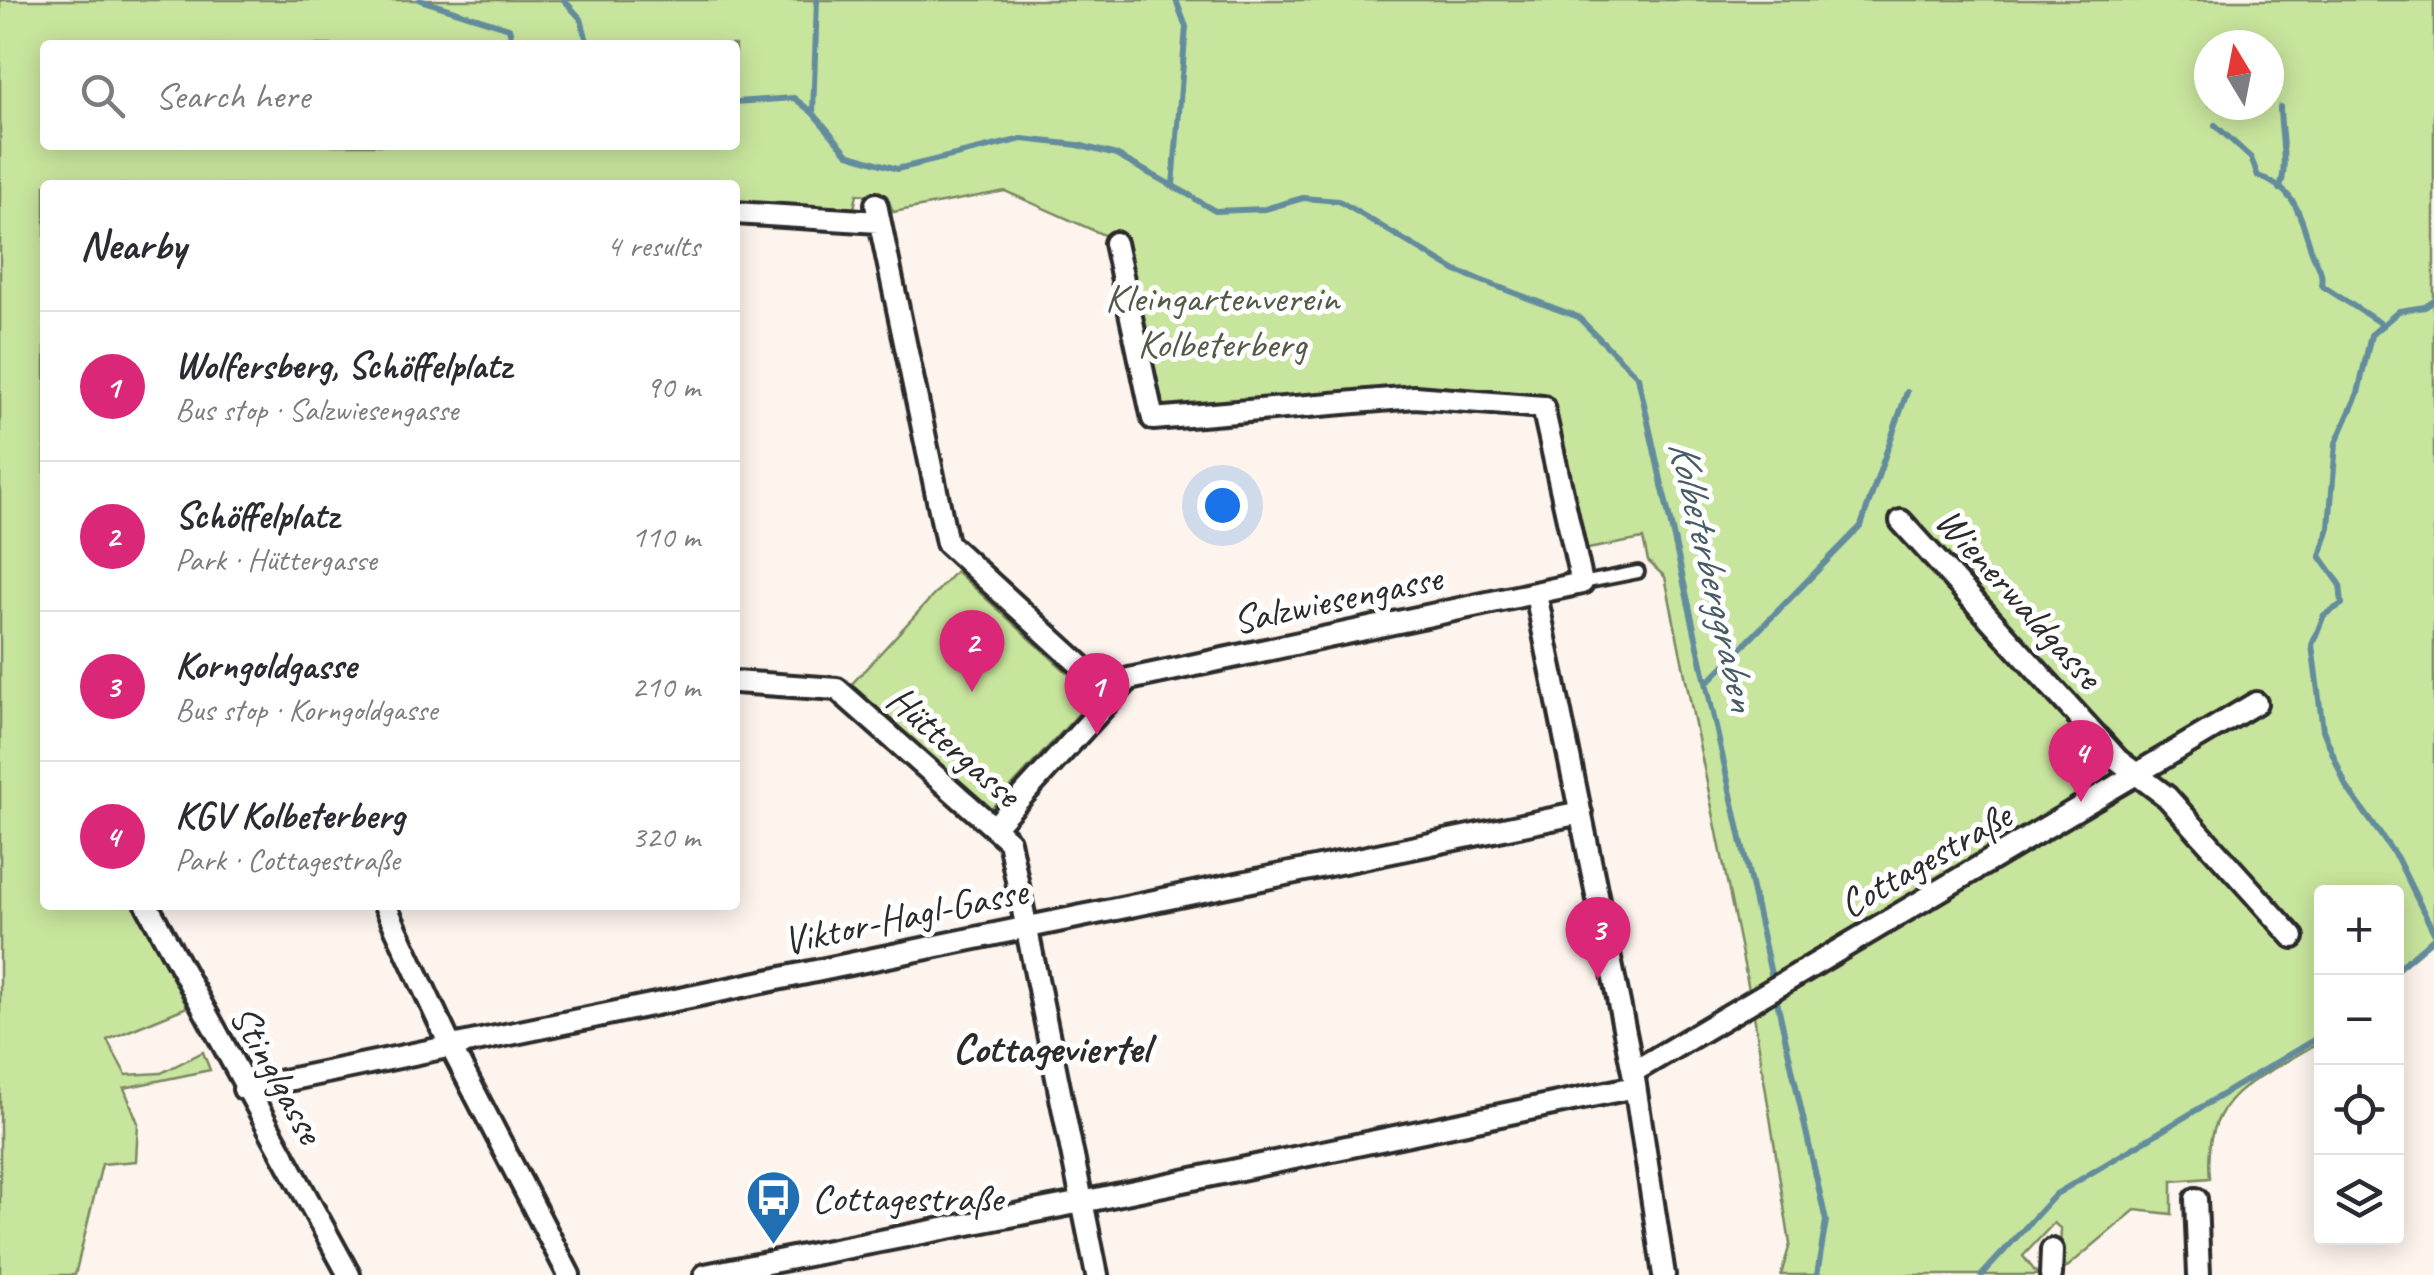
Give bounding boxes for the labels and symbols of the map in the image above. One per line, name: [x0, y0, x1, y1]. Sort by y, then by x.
north arrow: [2194, 30, 2284, 120]
park label: Kleingartenverein Kolbeterberg: [1105, 273, 1341, 369]
water label: Kolbeterberggraben: [1656, 435, 1770, 718]
your location: [1197, 480, 1248, 531]
street label: Wienerwaldgasse: [1924, 497, 2116, 701]
street label: Salzwiesengasse: [1228, 552, 1449, 646]
pin: 2: [940, 610, 1004, 692]
pin: 1: [1064, 652, 1130, 735]
street label: Hüttergasse: [877, 674, 1034, 820]
pin: 4: [2048, 720, 2114, 802]
street label: Cottagestraße: [1830, 789, 2023, 929]
street label: Viktor-Hagl-Gasse: [779, 865, 1034, 966]
pin: 3: [1566, 896, 1630, 979]
street label: Stinglgasse: [219, 996, 337, 1155]
district label: Cottageviertel: [953, 1022, 1158, 1075]
bus stop icon: Cottagestraße: [743, 1168, 803, 1247]
place label: Cottagestraße: [812, 1173, 1005, 1223]

